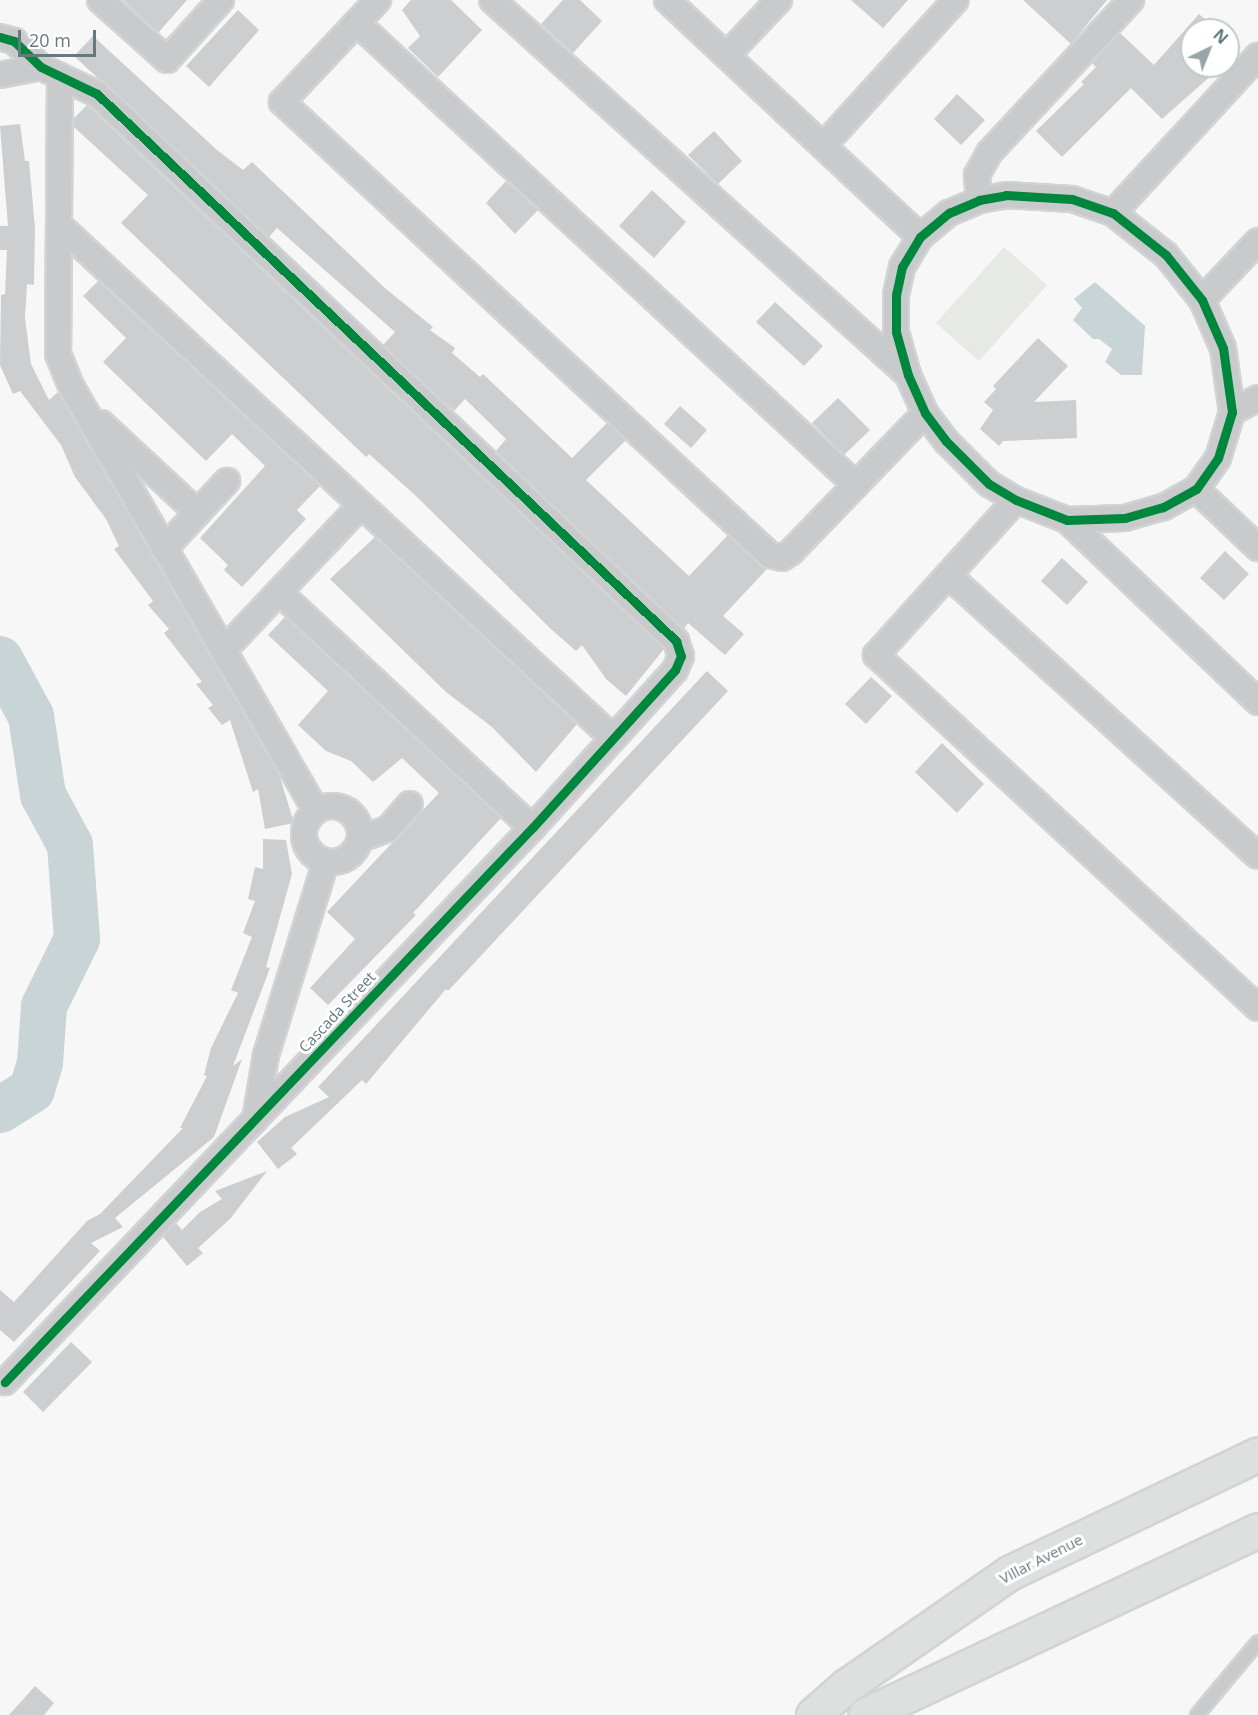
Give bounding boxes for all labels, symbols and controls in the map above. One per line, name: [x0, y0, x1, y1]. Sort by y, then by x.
scale bar: [21, 18, 99, 56]
north arrow: [1180, 18, 1240, 78]
text: N: [1209, 24, 1233, 49]
text: 20 m: [29, 28, 71, 52]
street label: Cascada Street: [295, 968, 379, 1056]
street label: Villar Avenue: [996, 1530, 1086, 1588]

